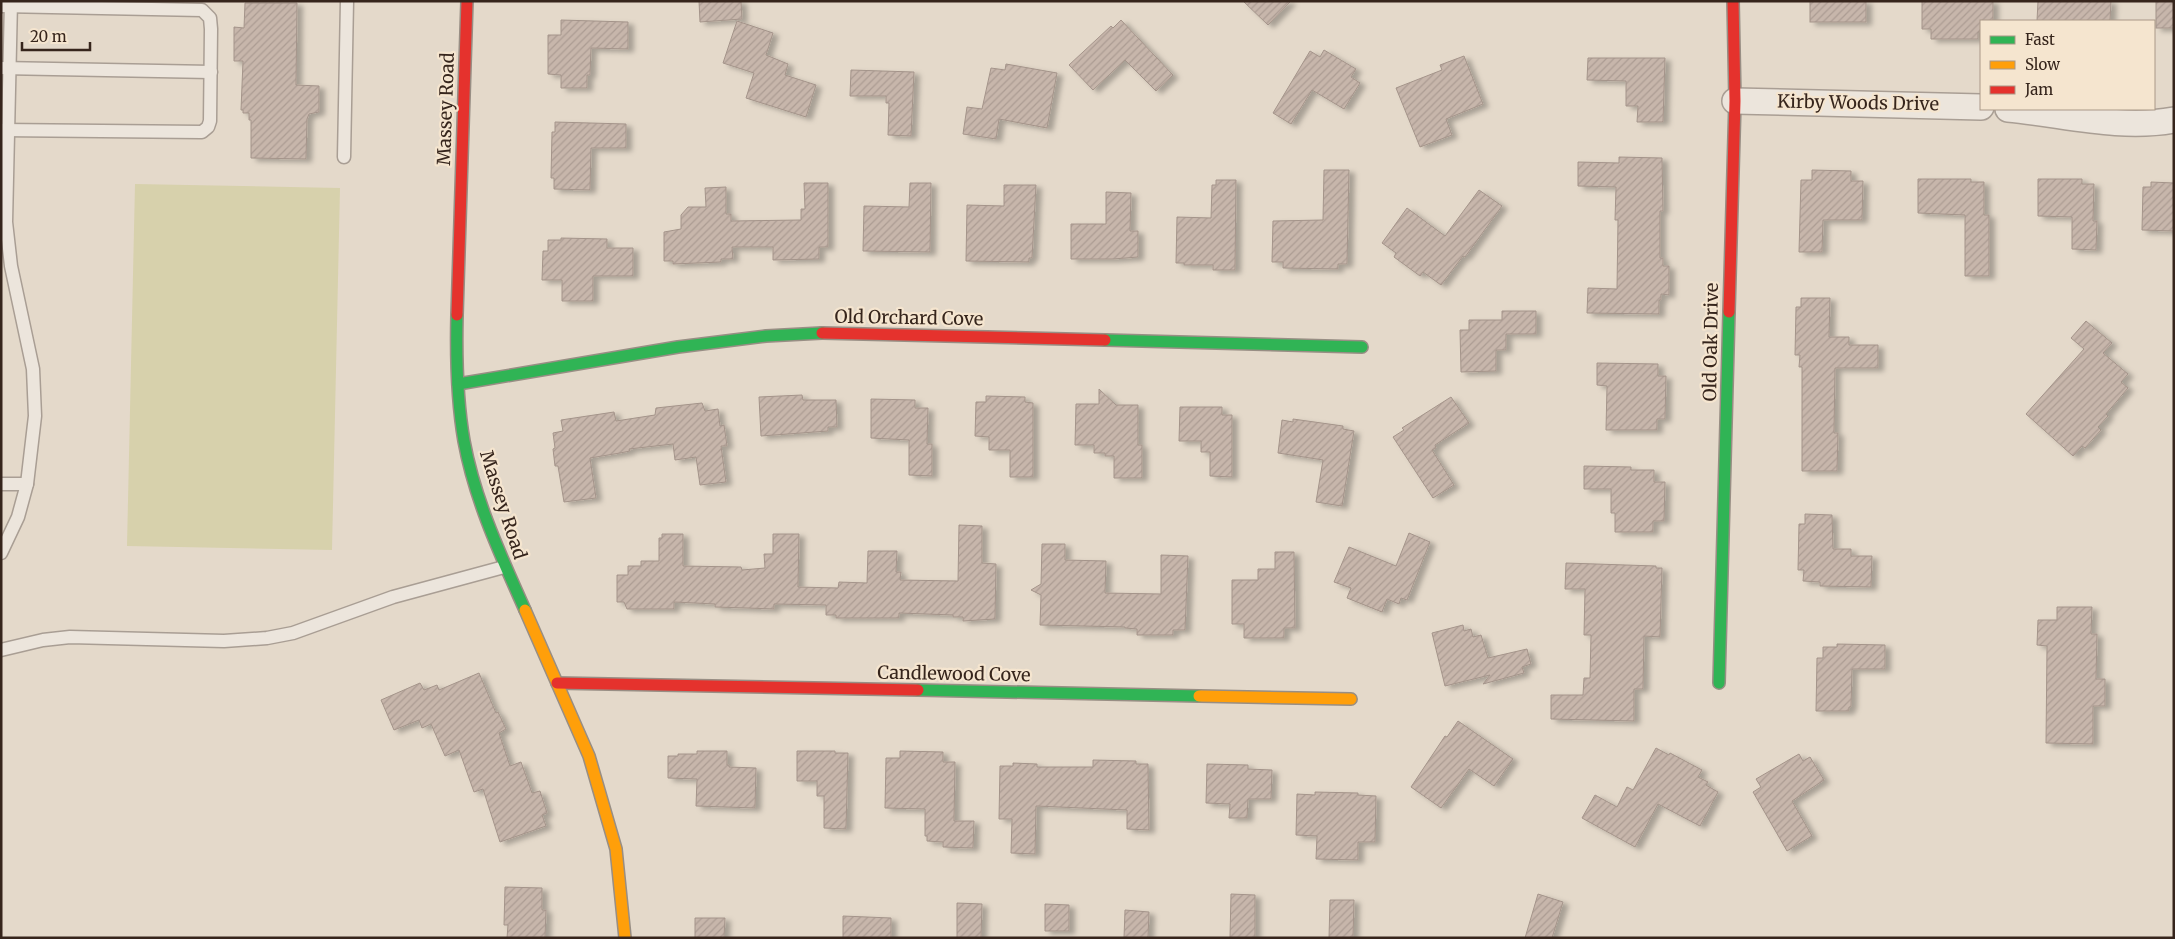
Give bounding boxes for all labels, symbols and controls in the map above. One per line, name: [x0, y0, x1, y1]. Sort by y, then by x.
scale bar: [22, 20, 90, 52]
legend: [1980, 20, 2155, 110]
text: 20 m: [30, 27, 67, 46]
text: Fast: [2025, 30, 2055, 49]
street label: Massey Road: [432, 52, 459, 166]
text: Slow: [2025, 55, 2060, 74]
text: Jam: [2024, 80, 2053, 99]
street label: Kirby Woods Drive: [1777, 90, 1939, 115]
street label: Old Oak Drive: [1698, 283, 1723, 401]
street label: Old Orchard Cove: [835, 305, 984, 330]
street label: Massey Road: [475, 448, 532, 562]
street label: Candlewood Cove: [877, 661, 1031, 686]

